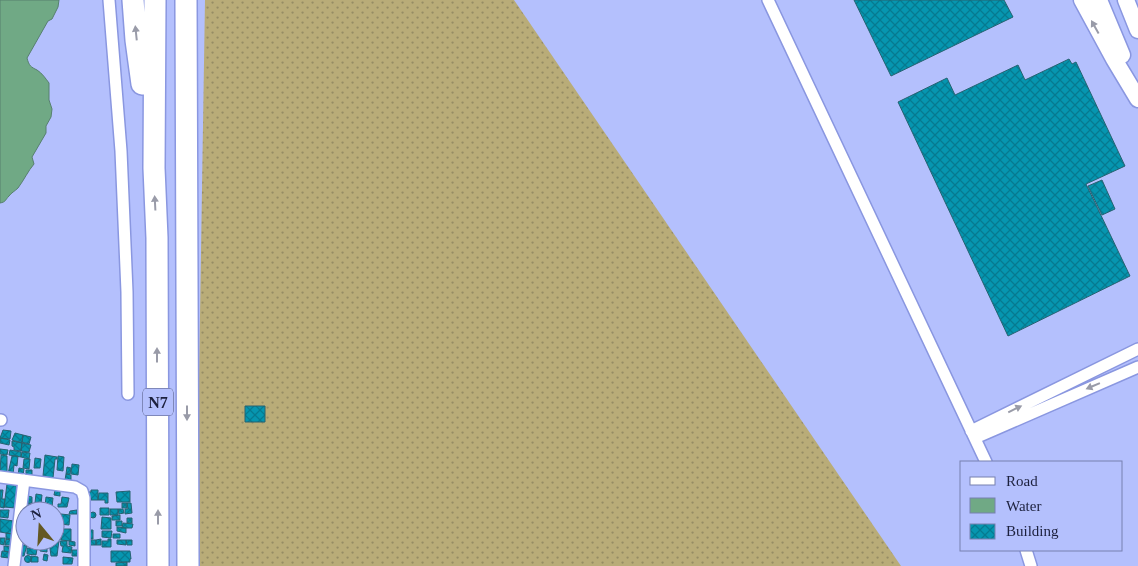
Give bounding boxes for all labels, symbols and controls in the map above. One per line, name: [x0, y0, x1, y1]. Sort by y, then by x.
one-way arrow: [1091, 20, 1100, 33]
one-way arrow: [132, 25, 140, 41]
one-way arrow: [151, 195, 159, 211]
one-way arrow: [153, 347, 161, 363]
one-way arrow: [1086, 382, 1100, 390]
road number: N7: [143, 388, 173, 416]
one-way arrow: [1008, 405, 1022, 413]
one-way arrow: [183, 406, 191, 422]
legend: [960, 461, 1123, 551]
text: Road: [1006, 473, 1038, 489]
text: Water: [1006, 498, 1041, 514]
north arrow: [15, 501, 65, 551]
text: N: [29, 505, 43, 523]
one-way arrow: [154, 509, 162, 525]
text: Building: [1006, 523, 1059, 539]

